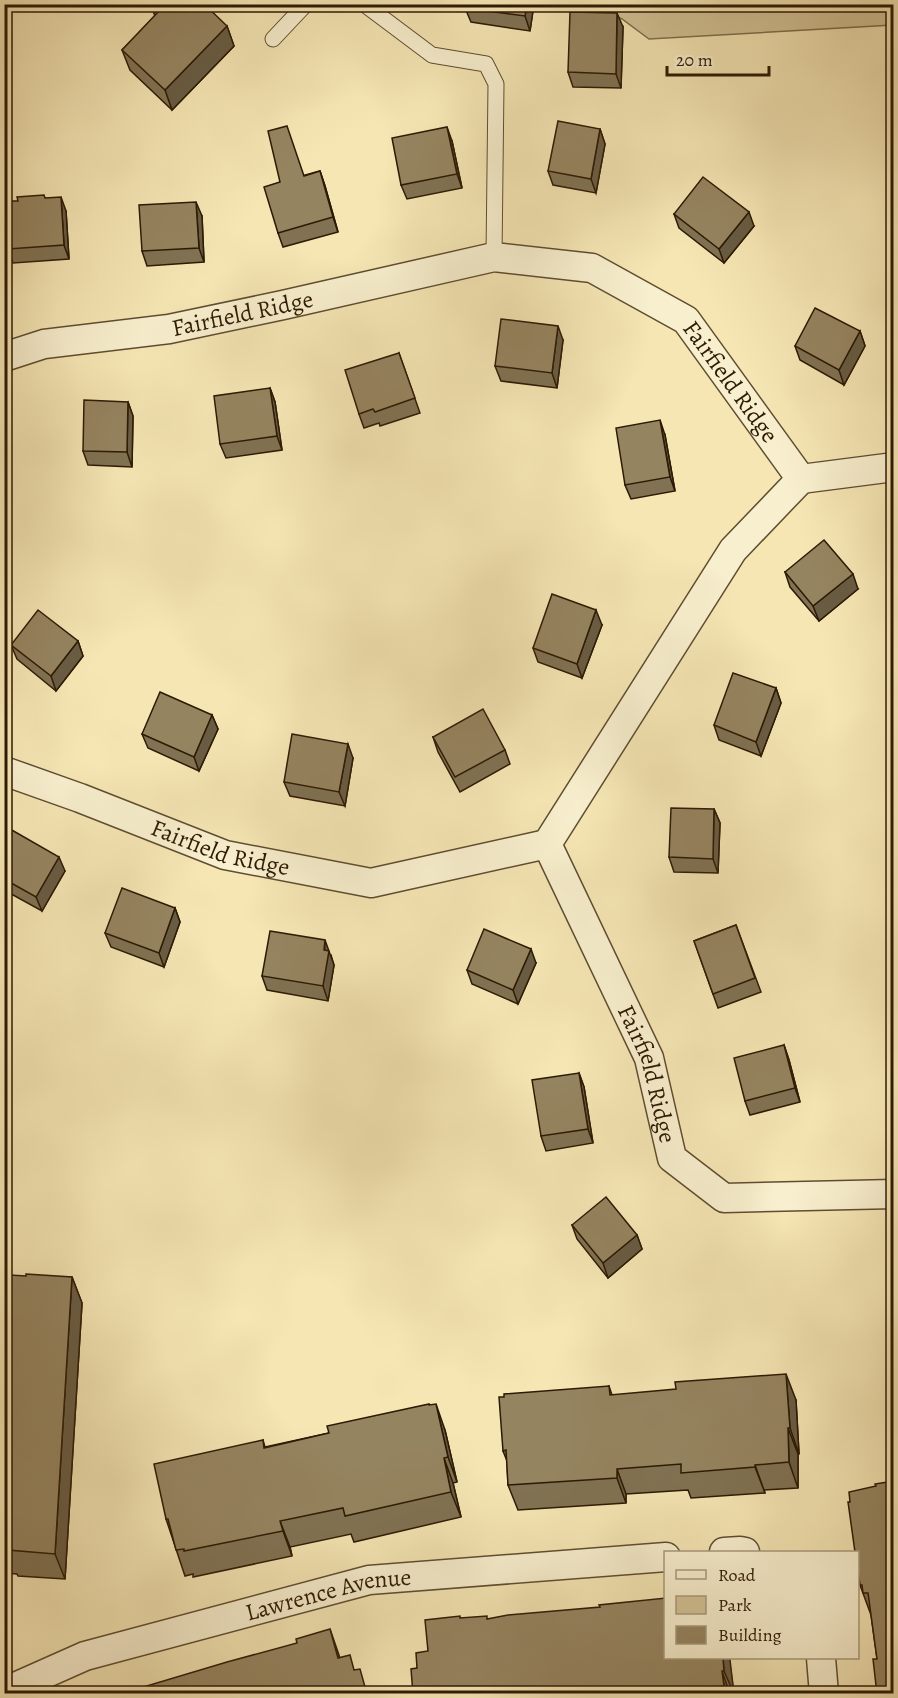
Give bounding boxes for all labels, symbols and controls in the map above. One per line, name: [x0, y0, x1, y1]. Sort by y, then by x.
scale bar: [667, 39, 769, 77]
text: 20 m: [676, 48, 713, 72]
street label: Fairfield Ridge: [169, 283, 316, 344]
street label: Fairfield Ridge: [676, 314, 786, 449]
street label: Fairfield Ridge: [146, 811, 292, 883]
street label: Fairfield Ridge: [610, 1000, 684, 1146]
legend: [664, 1551, 859, 1659]
street label: Lawrence Avenue: [242, 1561, 412, 1628]
text: Road: [718, 1563, 756, 1587]
text: Park: [718, 1593, 752, 1617]
text: Building: [718, 1623, 782, 1647]

